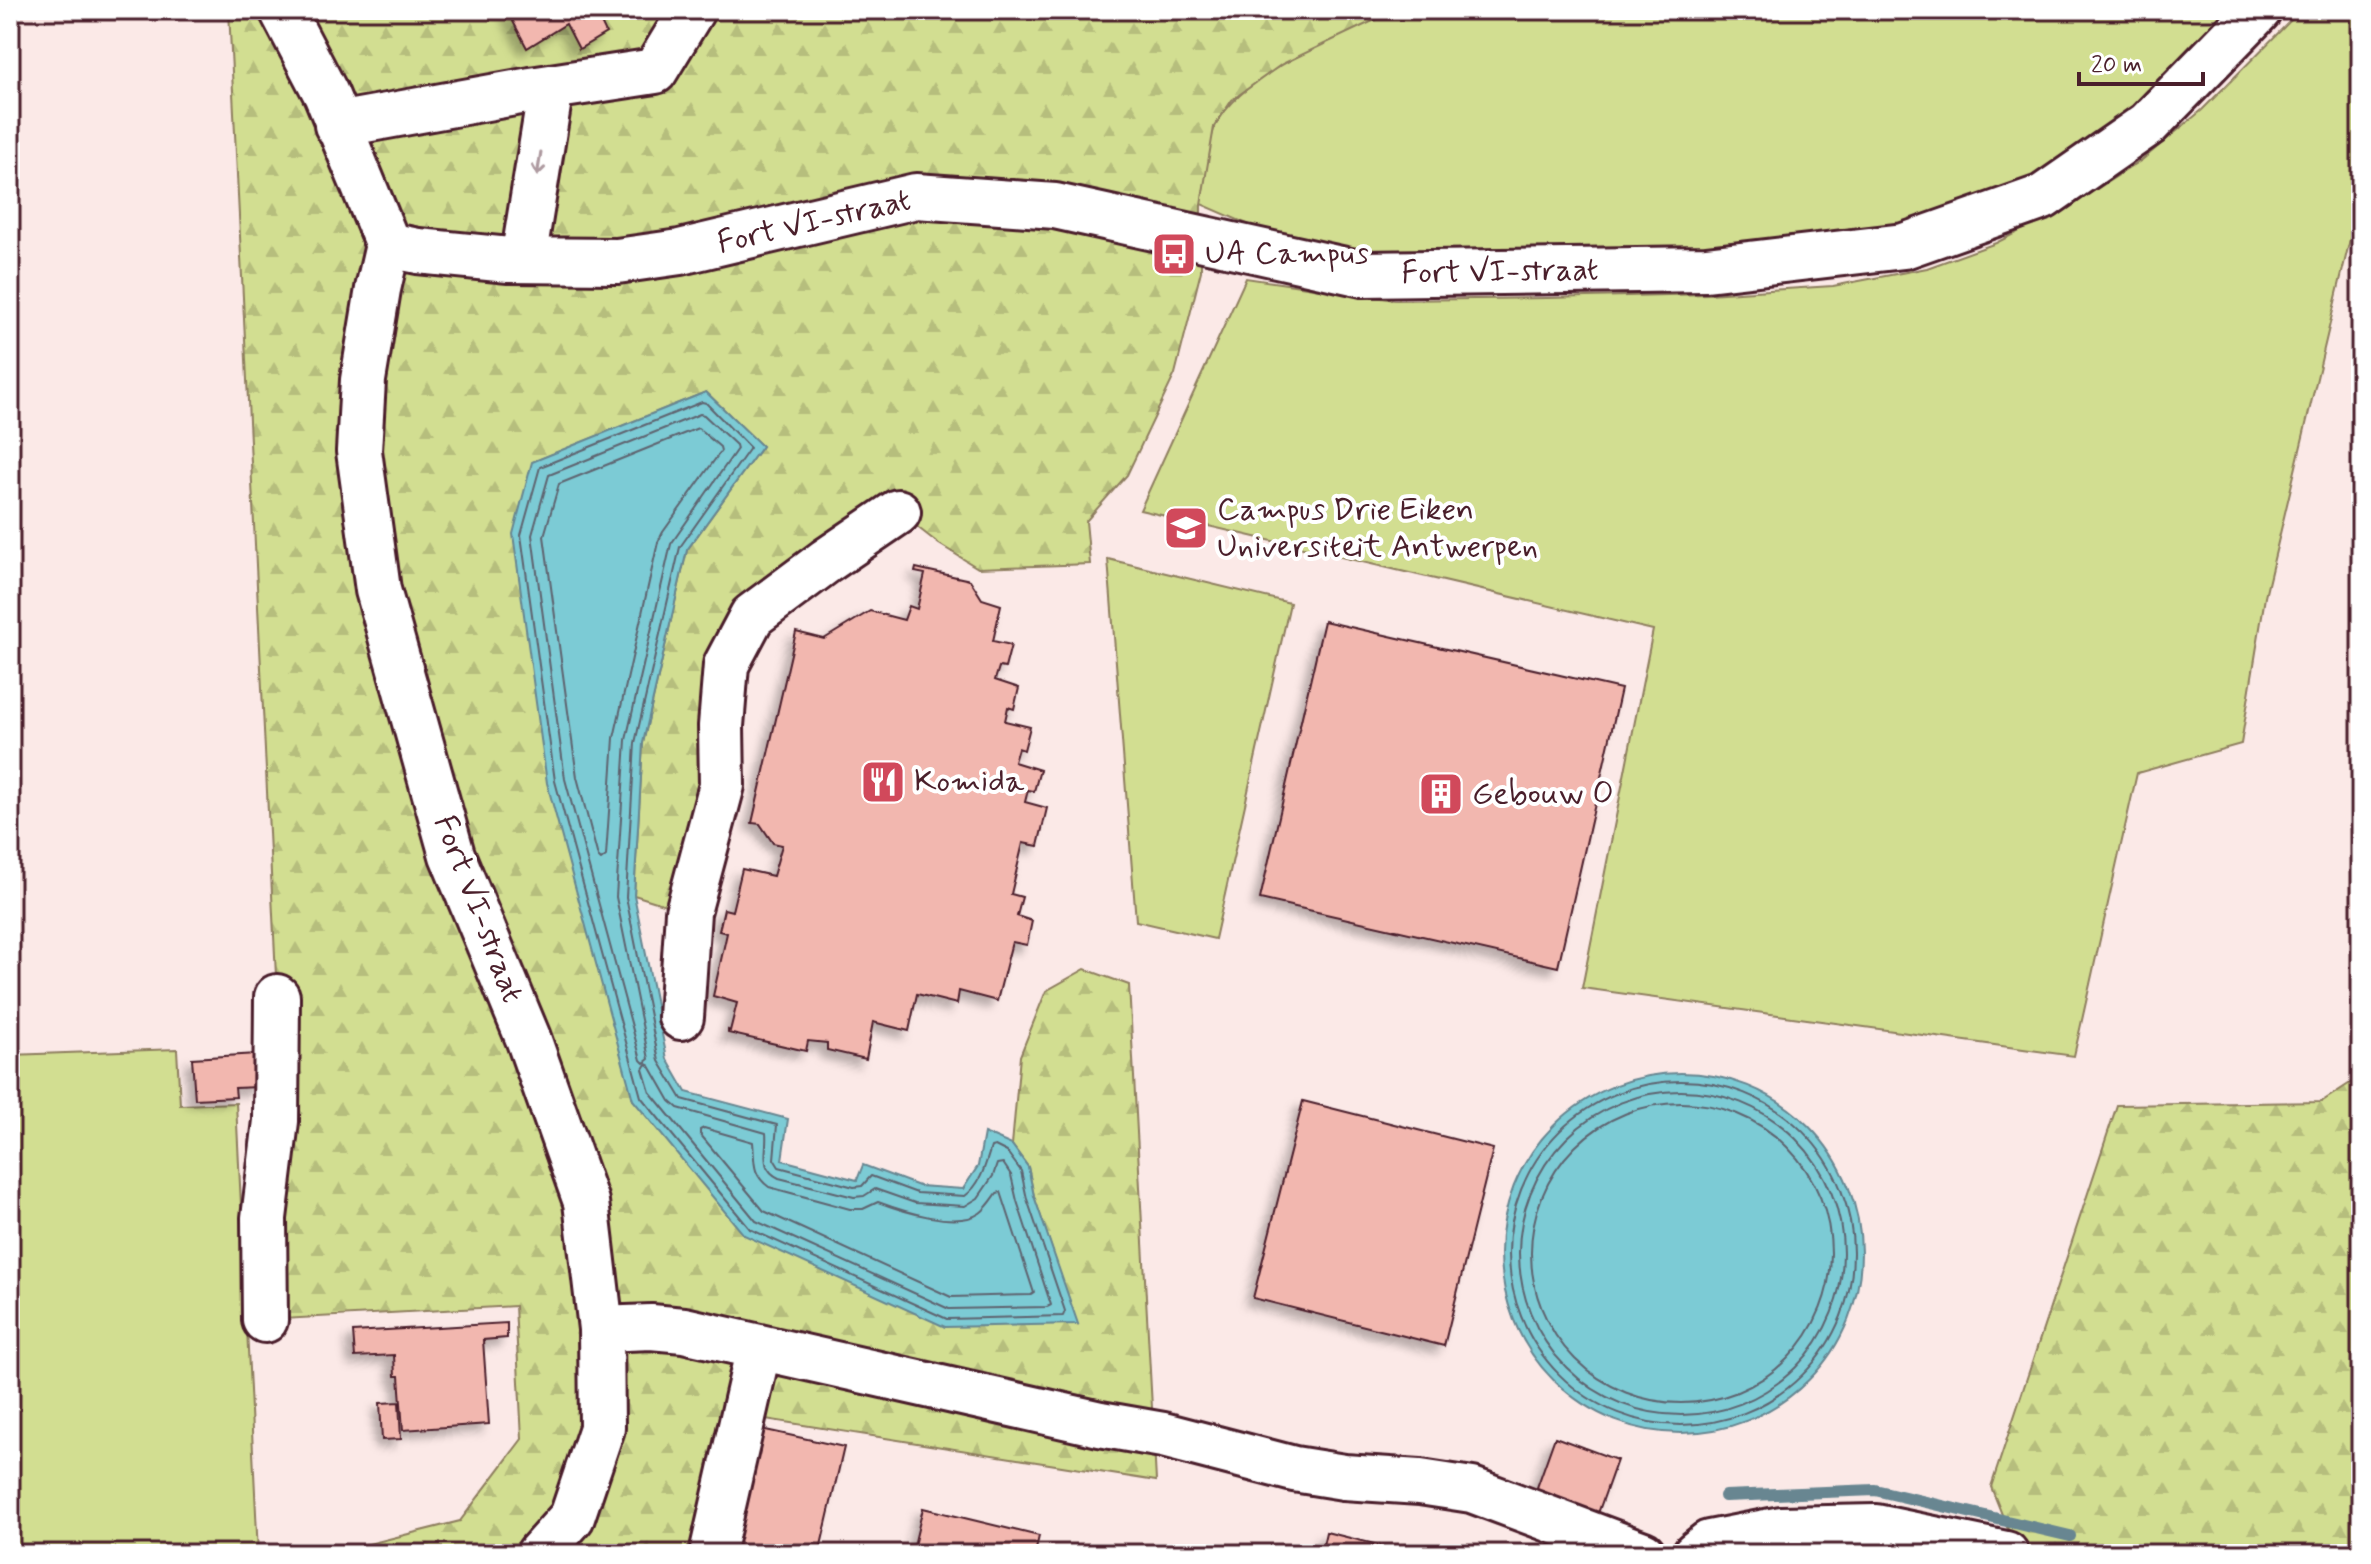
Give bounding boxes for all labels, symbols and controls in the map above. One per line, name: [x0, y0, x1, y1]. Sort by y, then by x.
scale bar: [2079, 36, 2203, 86]
text: 20 m: [2091, 50, 2142, 81]
one-way arrow: [531, 151, 546, 176]
street label: Fort VI-straat: [713, 179, 915, 265]
bus stop icon: UA Campus: [1150, 230, 1198, 278]
place label: UA Campus: [1205, 233, 1369, 275]
street label: Fort VI-straat: [1401, 249, 1599, 295]
place label: Campus Drie Eiken Universiteit Antwerpen: [1217, 489, 1538, 568]
school or university icon: Campus Drie Eiken Universiteit Antwerpen: [1162, 504, 1210, 552]
restaurant icon: Komida: [859, 758, 907, 806]
place label: Komida: [914, 761, 1025, 803]
building icon: Gebouw O: [1417, 770, 1465, 818]
place label: Gebouw O: [1472, 773, 1614, 815]
street label: Fort VI-straat: [423, 809, 533, 1009]

